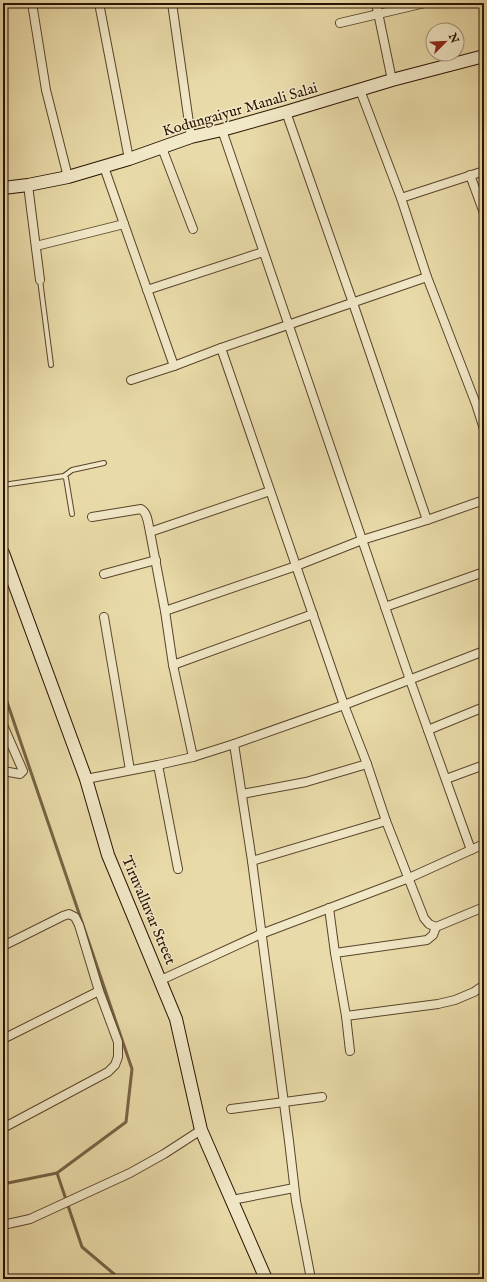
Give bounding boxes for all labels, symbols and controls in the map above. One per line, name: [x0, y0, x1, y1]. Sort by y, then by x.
north arrow: [425, 22, 465, 62]
text: N: [444, 30, 462, 46]
street label: Kodungaiyur Manali Salai: [160, 78, 320, 141]
street label: Tiruvalluvar Street: [117, 853, 180, 967]

